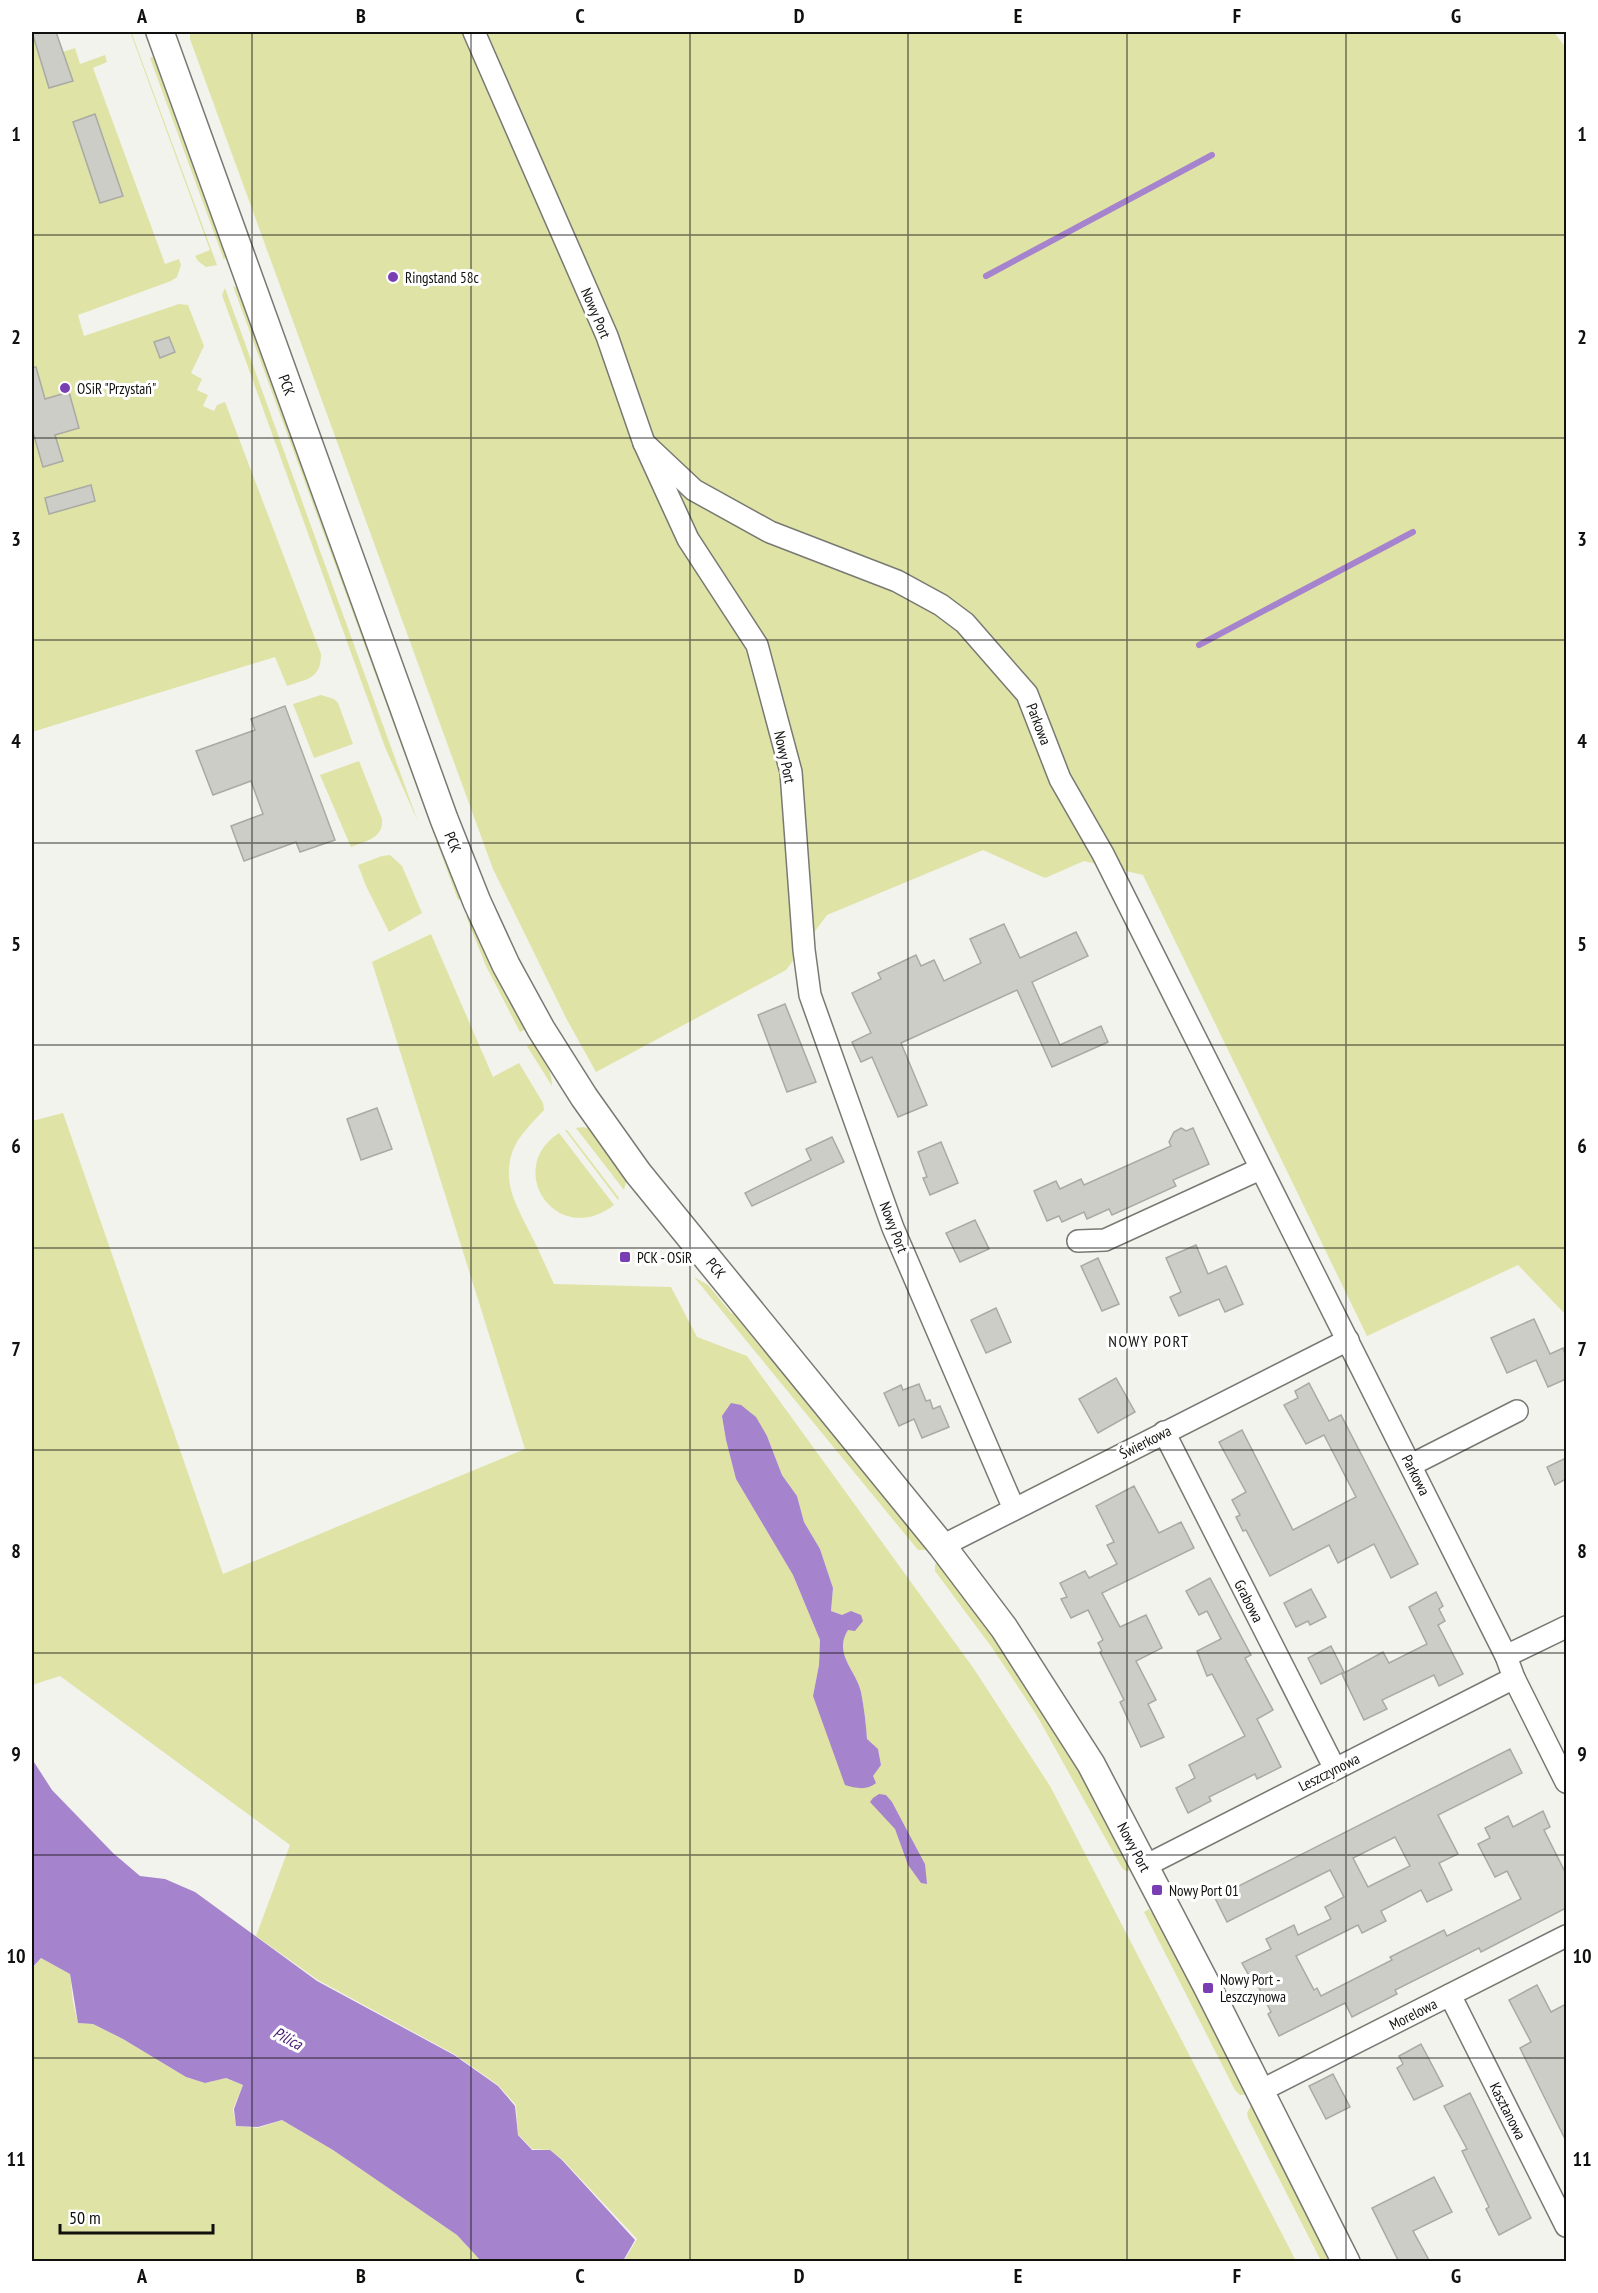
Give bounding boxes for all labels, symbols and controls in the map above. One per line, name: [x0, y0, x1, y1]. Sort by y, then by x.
text: A: [136, 3, 148, 29]
text: B: [356, 3, 366, 29]
text: C: [575, 3, 585, 29]
text: D: [794, 3, 805, 29]
text: E: [1014, 3, 1022, 29]
text: F: [1233, 3, 1241, 29]
text: G: [1451, 3, 1461, 29]
text: 1: [11, 121, 21, 147]
text: 1: [1577, 121, 1587, 147]
place label: Ringstand 58c: [405, 268, 479, 287]
marker: Ringstand 58c: [386, 270, 400, 284]
street label: Nowy Port: [577, 285, 615, 341]
text: 2: [11, 324, 21, 350]
text: 2: [1577, 324, 1587, 350]
street label: PCK: [275, 372, 300, 399]
place label: OSiR "Przystań": [77, 379, 156, 398]
marker: OSiR "Przystań": [58, 381, 72, 395]
text: 3: [11, 526, 21, 552]
text: 3: [1577, 526, 1587, 552]
street label: Parkowa: [1022, 700, 1056, 748]
text: 4: [11, 728, 21, 754]
text: 4: [1577, 728, 1587, 754]
street label: Nowy Port: [770, 729, 800, 785]
street label: PCK: [440, 829, 466, 856]
text: 5: [11, 931, 21, 957]
text: 5: [1577, 931, 1587, 957]
text: 6: [11, 1133, 21, 1159]
text: 6: [1577, 1133, 1587, 1159]
street label: Nowy Port: [876, 1199, 912, 1255]
place label: PCK - OSiR: [637, 1248, 692, 1267]
marker: PCK - OSiR: [618, 1250, 632, 1264]
street label: PCK: [702, 1254, 730, 1283]
district label: NOWY PORT: [1108, 1331, 1190, 1351]
text: 7: [11, 1336, 21, 1362]
text: 7: [1577, 1336, 1587, 1362]
street label: Świerkowa: [1116, 1421, 1174, 1463]
street label: Parkowa: [1398, 1451, 1434, 1499]
text: 8: [11, 1538, 21, 1564]
text: 8: [1577, 1538, 1587, 1564]
street label: Grabowa: [1230, 1577, 1268, 1625]
text: 9: [11, 1741, 21, 1767]
text: 9: [1577, 1741, 1587, 1767]
street label: Leszczynowa: [1295, 1749, 1363, 1795]
street label: Nowy Port: [1113, 1819, 1155, 1875]
place label: Nowy Port 01: [1169, 1881, 1239, 1900]
marker: Nowy Port 01: [1150, 1883, 1164, 1897]
text: 10: [6, 1943, 26, 1969]
text: 10: [1572, 1943, 1592, 1969]
place label: Nowy Port - Leszczynowa: [1220, 1970, 1286, 2006]
marker: Nowy Port - Leszczynowa: [1201, 1981, 1215, 1995]
street label: Morelowa: [1386, 1994, 1440, 2034]
water label: Pilica: [270, 2022, 307, 2055]
street label: Kasztanowa: [1486, 2079, 1530, 2143]
text: 11: [6, 2146, 26, 2172]
text: 11: [1572, 2146, 1592, 2172]
scale bar: [60, 2197, 213, 2235]
text: 50 m: [69, 2206, 101, 2229]
text: A: [136, 2263, 148, 2289]
text: B: [356, 2263, 366, 2289]
text: C: [575, 2263, 585, 2289]
text: D: [794, 2263, 805, 2289]
text: E: [1014, 2263, 1022, 2289]
text: F: [1233, 2263, 1241, 2289]
text: G: [1451, 2263, 1461, 2289]

